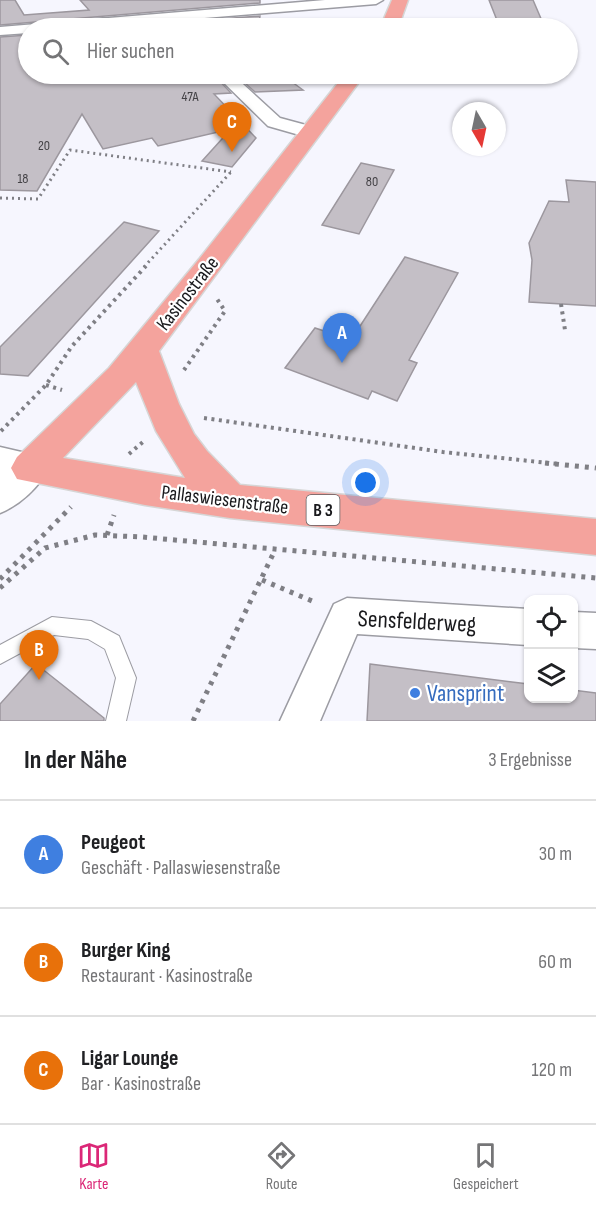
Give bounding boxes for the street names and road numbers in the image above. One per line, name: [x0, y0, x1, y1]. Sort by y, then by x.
street label: Kasinostraße: [151, 252, 224, 335]
street label: Pallaswiesenstraße: [160, 480, 290, 520]
road number: B 3: [306, 495, 340, 525]
street label: Sensfelderweg: [357, 604, 477, 639]

